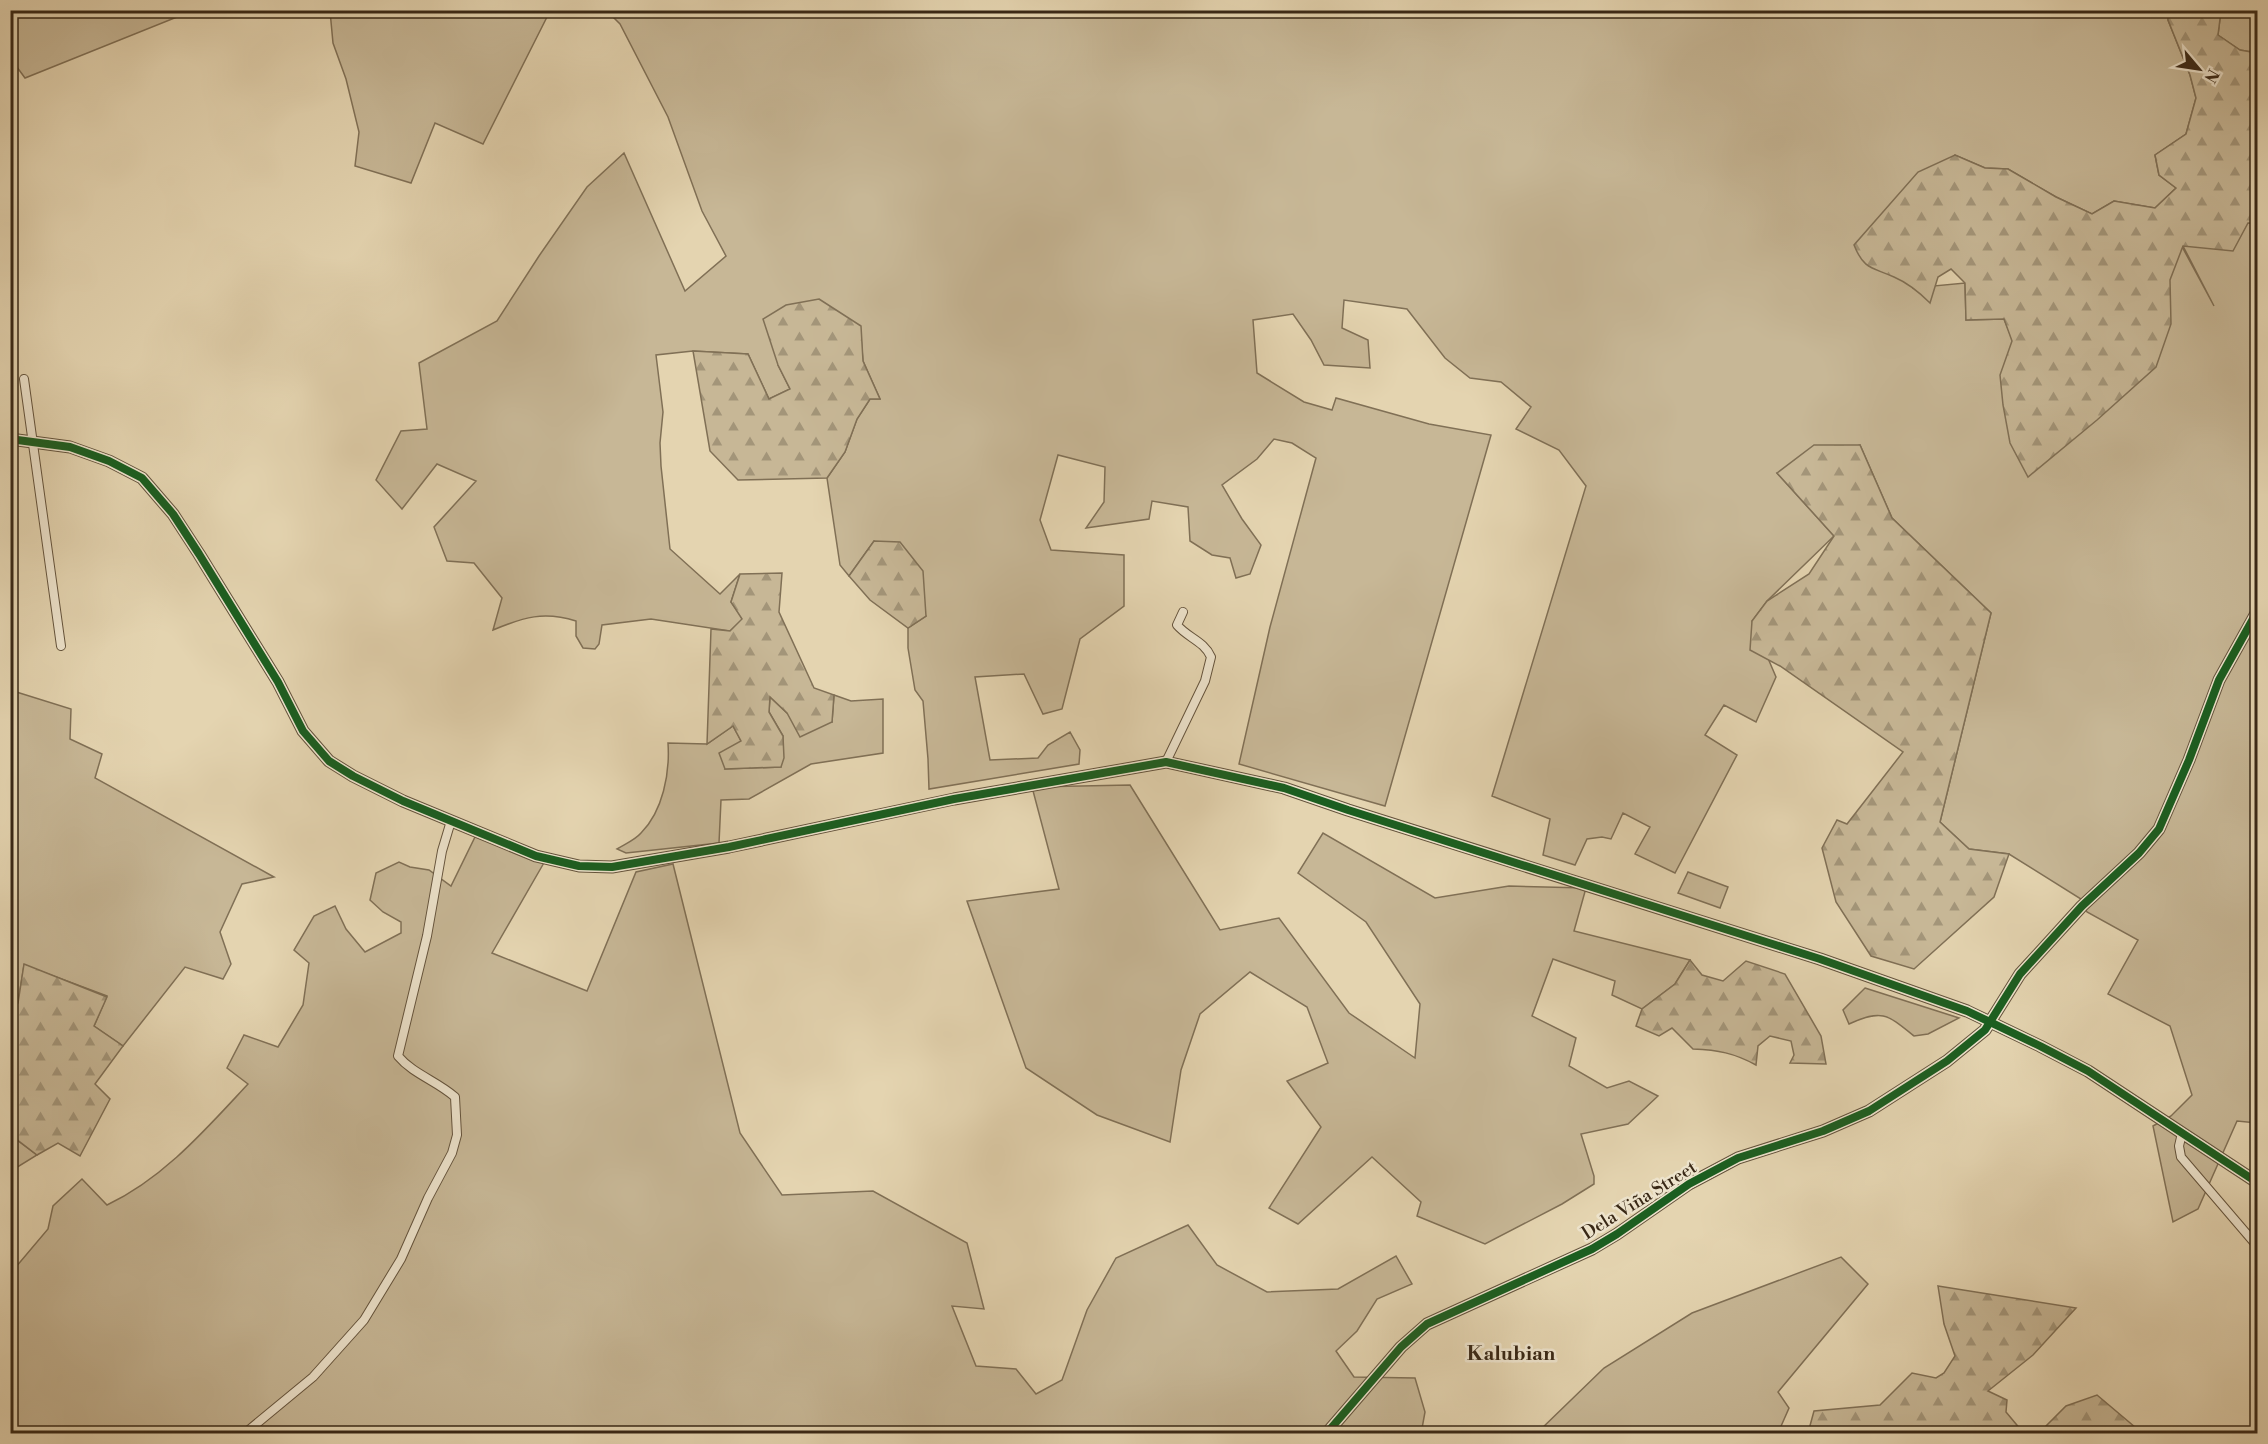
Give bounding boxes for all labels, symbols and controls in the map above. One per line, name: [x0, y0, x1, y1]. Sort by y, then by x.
north arrow: [2169, 39, 2229, 99]
text: N: [2199, 65, 2223, 86]
street label: Dela Viña Street: [1577, 1156, 1702, 1245]
district label: Kalubian: [1467, 1342, 1556, 1367]

